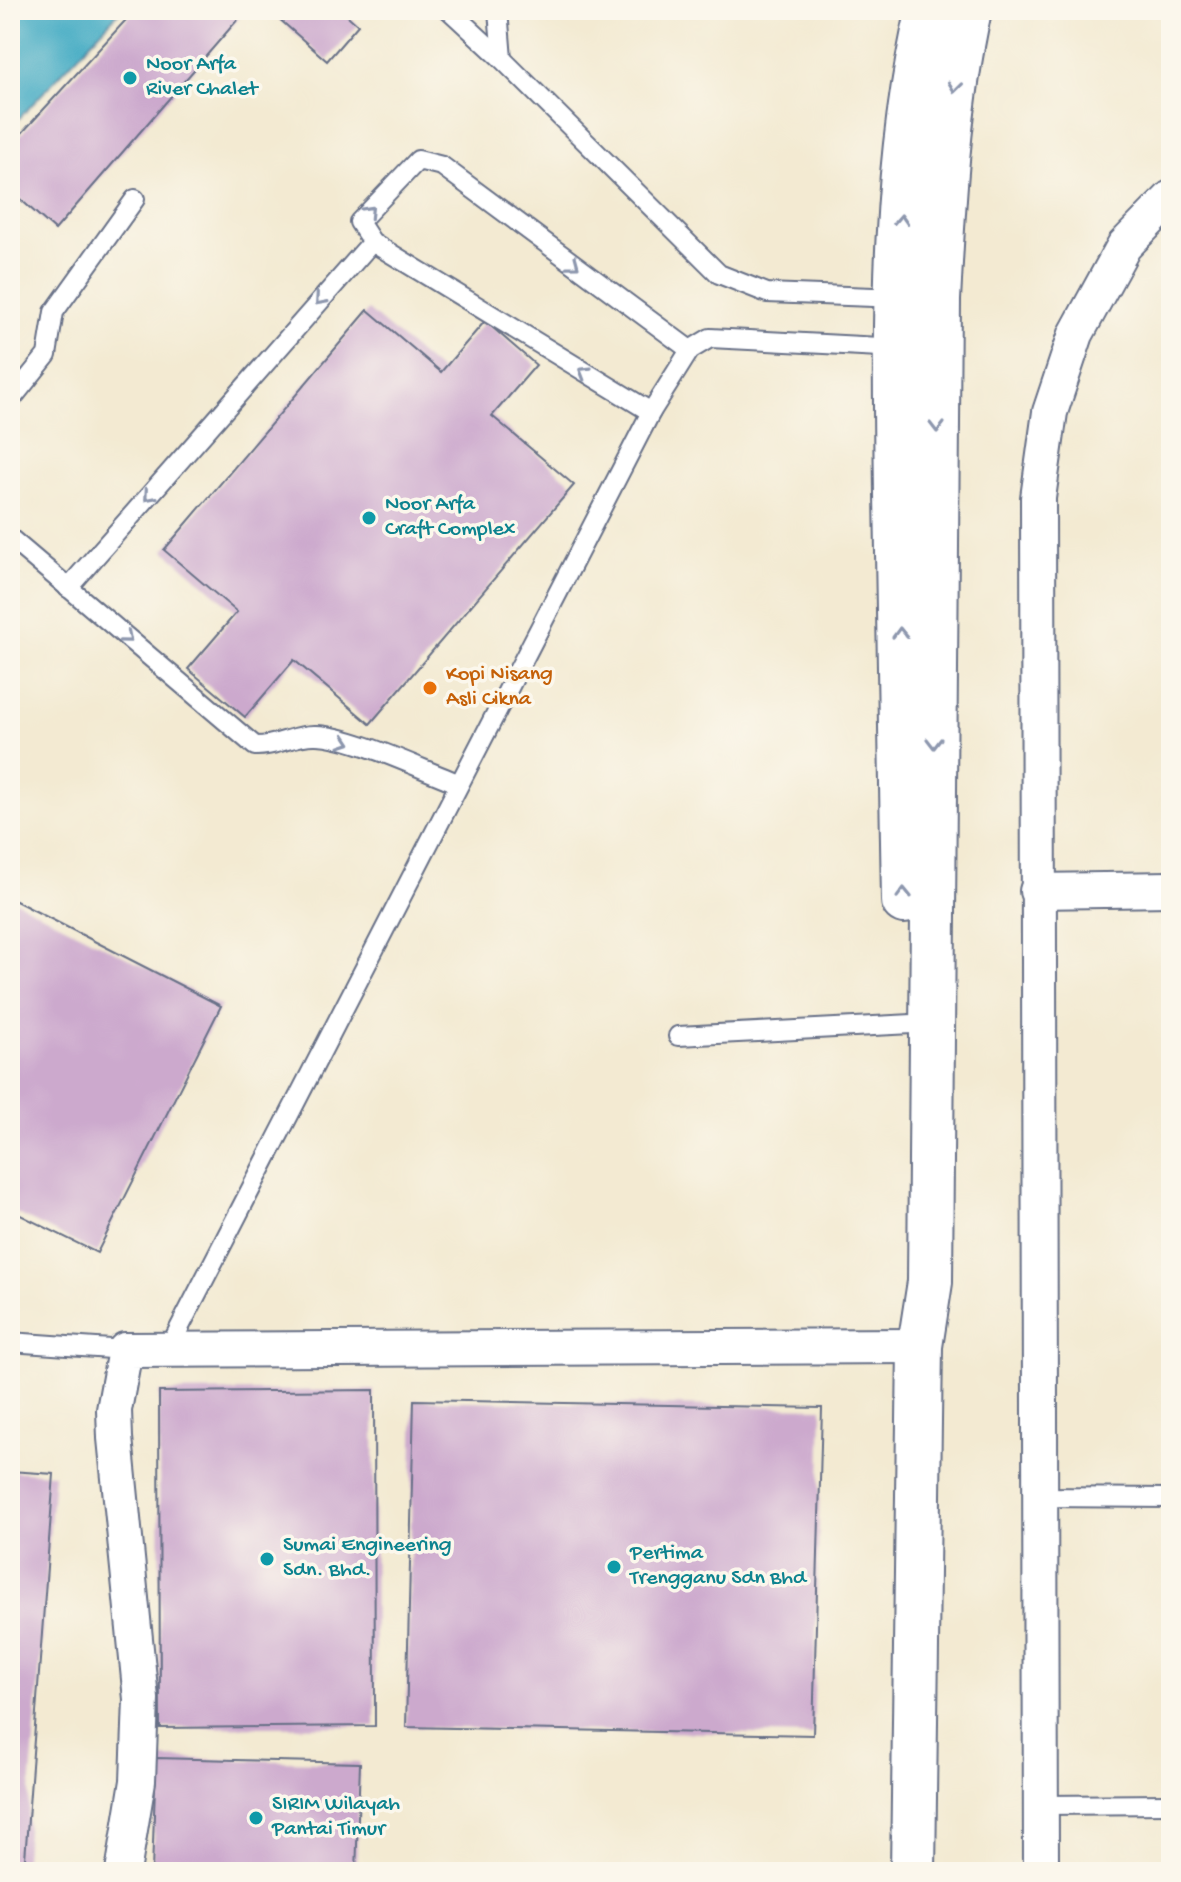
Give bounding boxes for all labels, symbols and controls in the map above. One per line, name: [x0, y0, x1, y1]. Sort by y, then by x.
place label: Noor Arfa River Chalet: [146, 52, 260, 103]
marker: Noor Arfa River Chalet: [121, 69, 139, 87]
one-way arrow: [947, 80, 964, 94]
one-way arrow: [360, 206, 375, 220]
one-way arrow: [892, 213, 909, 226]
one-way arrow: [565, 254, 580, 269]
one-way arrow: [316, 291, 330, 306]
one-way arrow: [579, 366, 593, 381]
one-way arrow: [928, 421, 946, 434]
one-way arrow: [144, 486, 158, 501]
place label: Noor Arfa Craft Complex: [385, 492, 516, 543]
marker: Noor Arfa Craft Complex: [360, 509, 378, 527]
one-way arrow: [891, 626, 908, 639]
one-way arrow: [118, 628, 133, 643]
place label: Kopi Nisang Asli Cikna: [446, 662, 553, 713]
marker: Kopi Nisang Asli Cikna: [421, 679, 439, 697]
one-way arrow: [337, 732, 351, 748]
one-way arrow: [926, 737, 943, 750]
one-way arrow: [895, 886, 913, 899]
place label: Sumai Engineering Sdn. Bhd.: [283, 1533, 451, 1584]
place label: Pertima Trengganu Sdn Bhd: [628, 1541, 808, 1592]
marker: Sumai Engineering Sdn. Bhd.: [258, 1550, 276, 1568]
marker: Pertima Trengganu Sdn Bhd: [605, 1558, 623, 1576]
place label: SIRIM Wilayah Pantai Timur: [271, 1792, 400, 1843]
marker: SIRIM Wilayah Pantai Timur: [247, 1809, 265, 1827]

